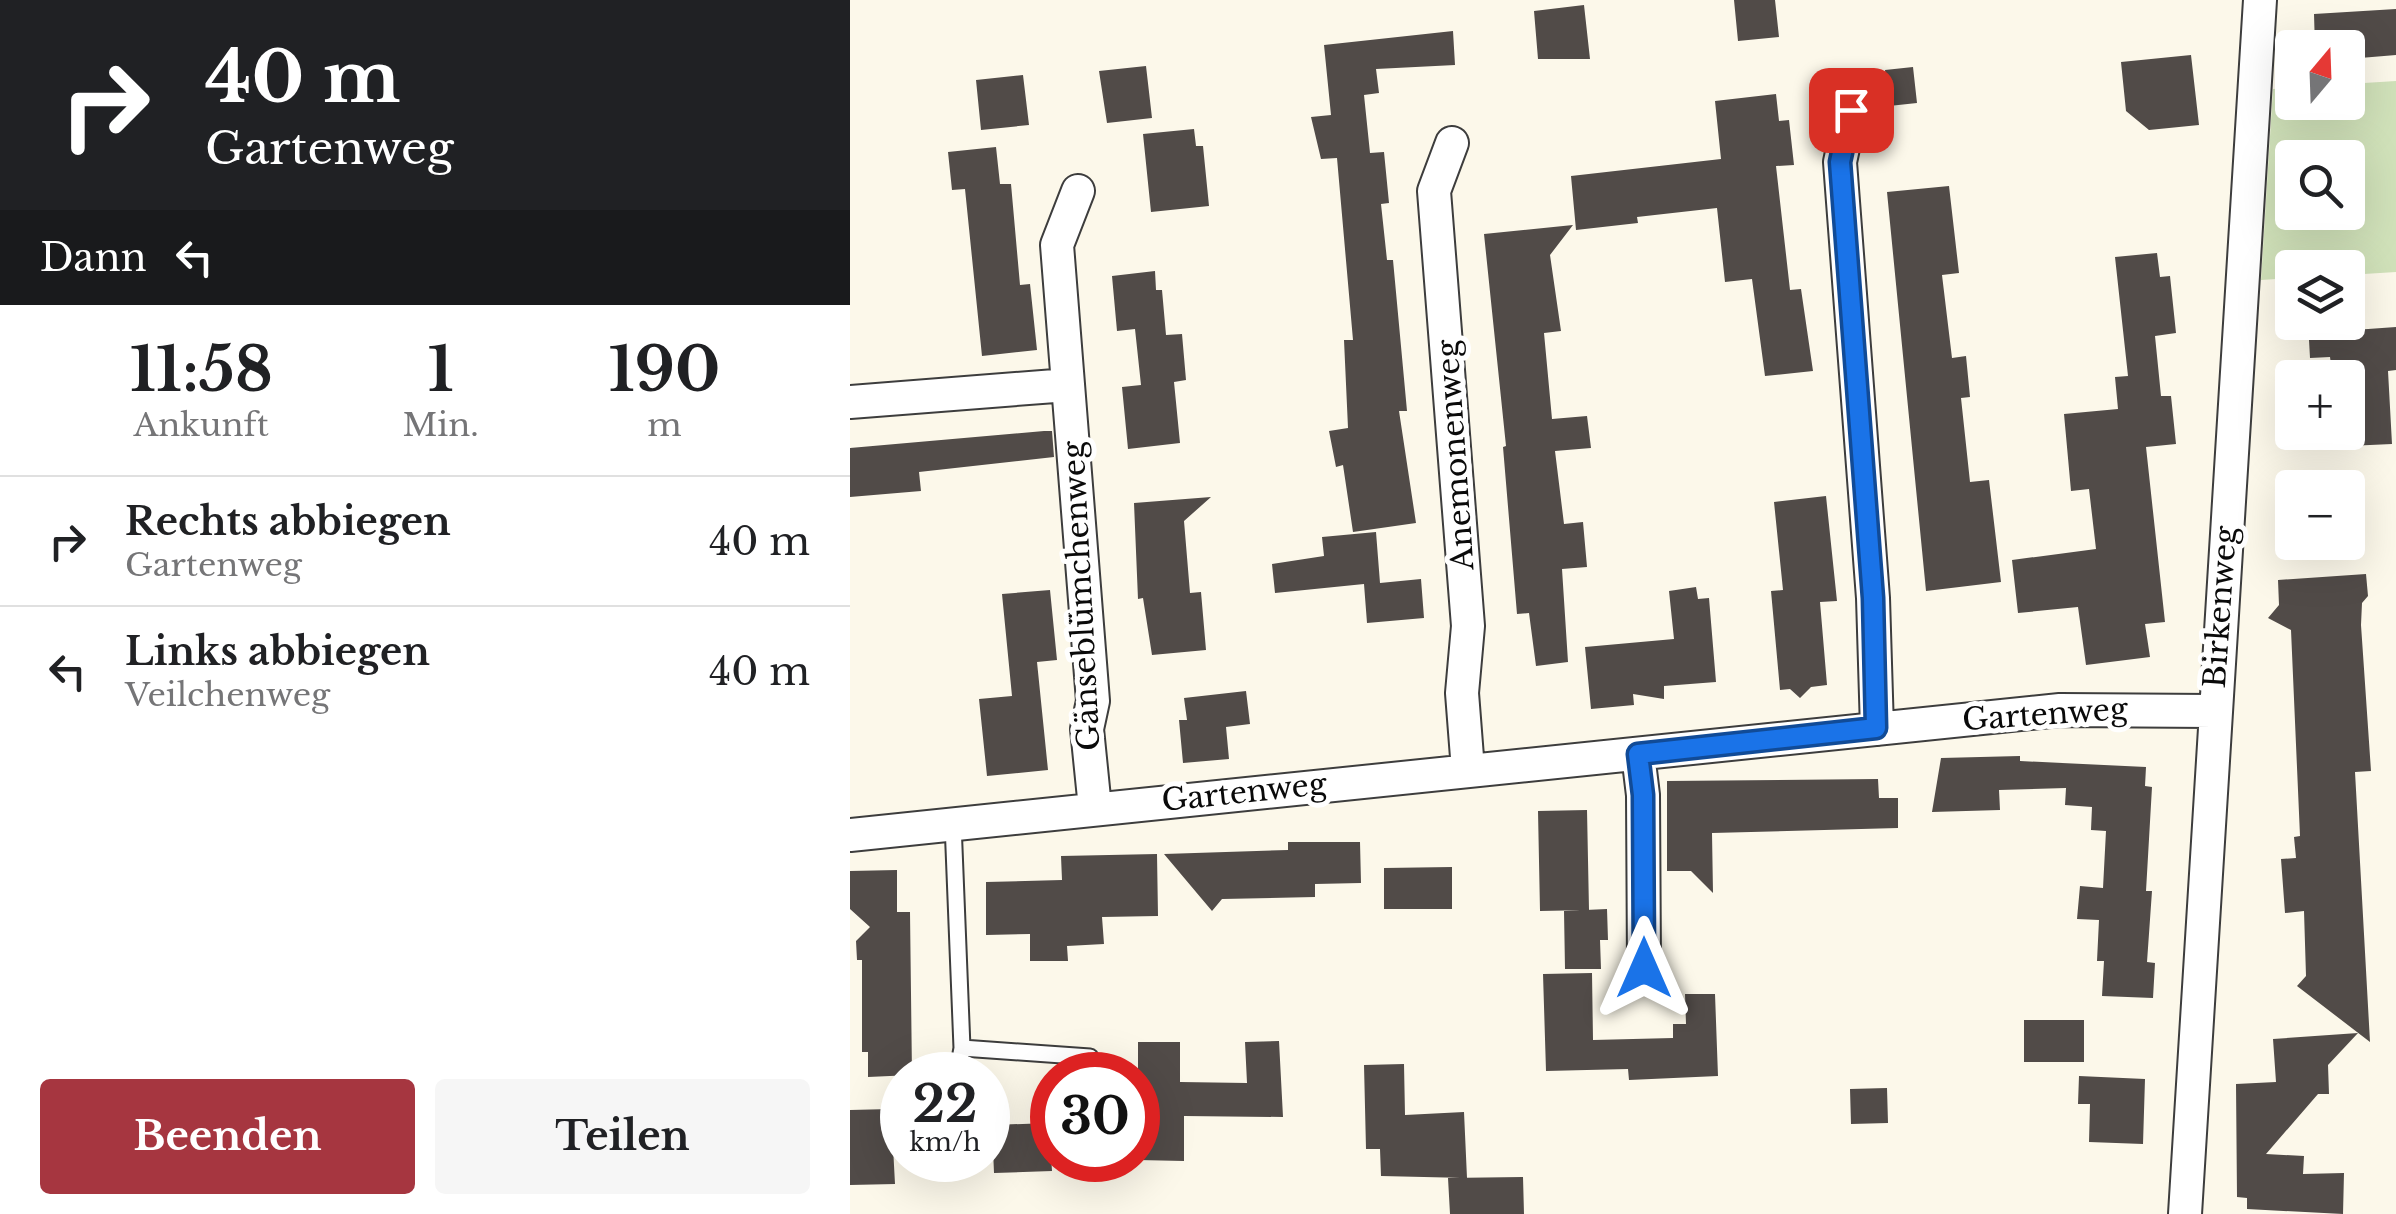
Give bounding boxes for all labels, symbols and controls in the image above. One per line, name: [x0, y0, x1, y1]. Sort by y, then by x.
north arrow: [2275, 30, 2365, 120]
map controls: [2275, 30, 2365, 560]
text: 40 m: [205, 34, 400, 121]
icon: right: [40, 40, 170, 170]
pin: [1809, 68, 1894, 153]
icon: arrive: [1824, 83, 1879, 138]
text: Gartenweg: [205, 120, 454, 176]
button: search: [2275, 140, 2365, 230]
icon: left: [167, 230, 222, 285]
text: Dann: [40, 234, 147, 281]
button: layers: [2275, 250, 2365, 340]
text: 11:58: [130, 333, 273, 407]
text: 1: [428, 333, 454, 407]
text: 190: [608, 333, 720, 407]
street label: Anemonenweg: [1428, 337, 1482, 572]
button: +: [2275, 360, 2365, 450]
text: Ankunft: [134, 405, 269, 445]
text: Min.: [402, 405, 479, 445]
text: m: [647, 405, 682, 445]
street label: Gänseblümchenweg: [1054, 439, 1108, 752]
button: −: [2275, 470, 2365, 560]
text: Rechts abbiegen: [125, 498, 451, 545]
icon: right: [40, 514, 95, 569]
text: 40 m: [709, 518, 810, 565]
street label: Birkenweg: [2196, 524, 2244, 689]
text: Gartenweg: [125, 545, 302, 585]
text: Links abbiegen: [125, 628, 430, 675]
icon: left: [40, 644, 95, 699]
text: 40 m: [709, 648, 810, 695]
text: Veilchenweg: [125, 675, 330, 715]
street label: Gartenweg: [1961, 690, 2130, 738]
street label: Gartenweg: [1160, 765, 1329, 819]
position arrow: [1592, 916, 1696, 1020]
speed limit sign: 30: [1030, 1052, 1160, 1182]
text: 22: [912, 1073, 978, 1136]
button: Beenden: [40, 1079, 415, 1194]
button: Teilen: [435, 1079, 810, 1194]
text: km/h: [910, 1127, 980, 1158]

